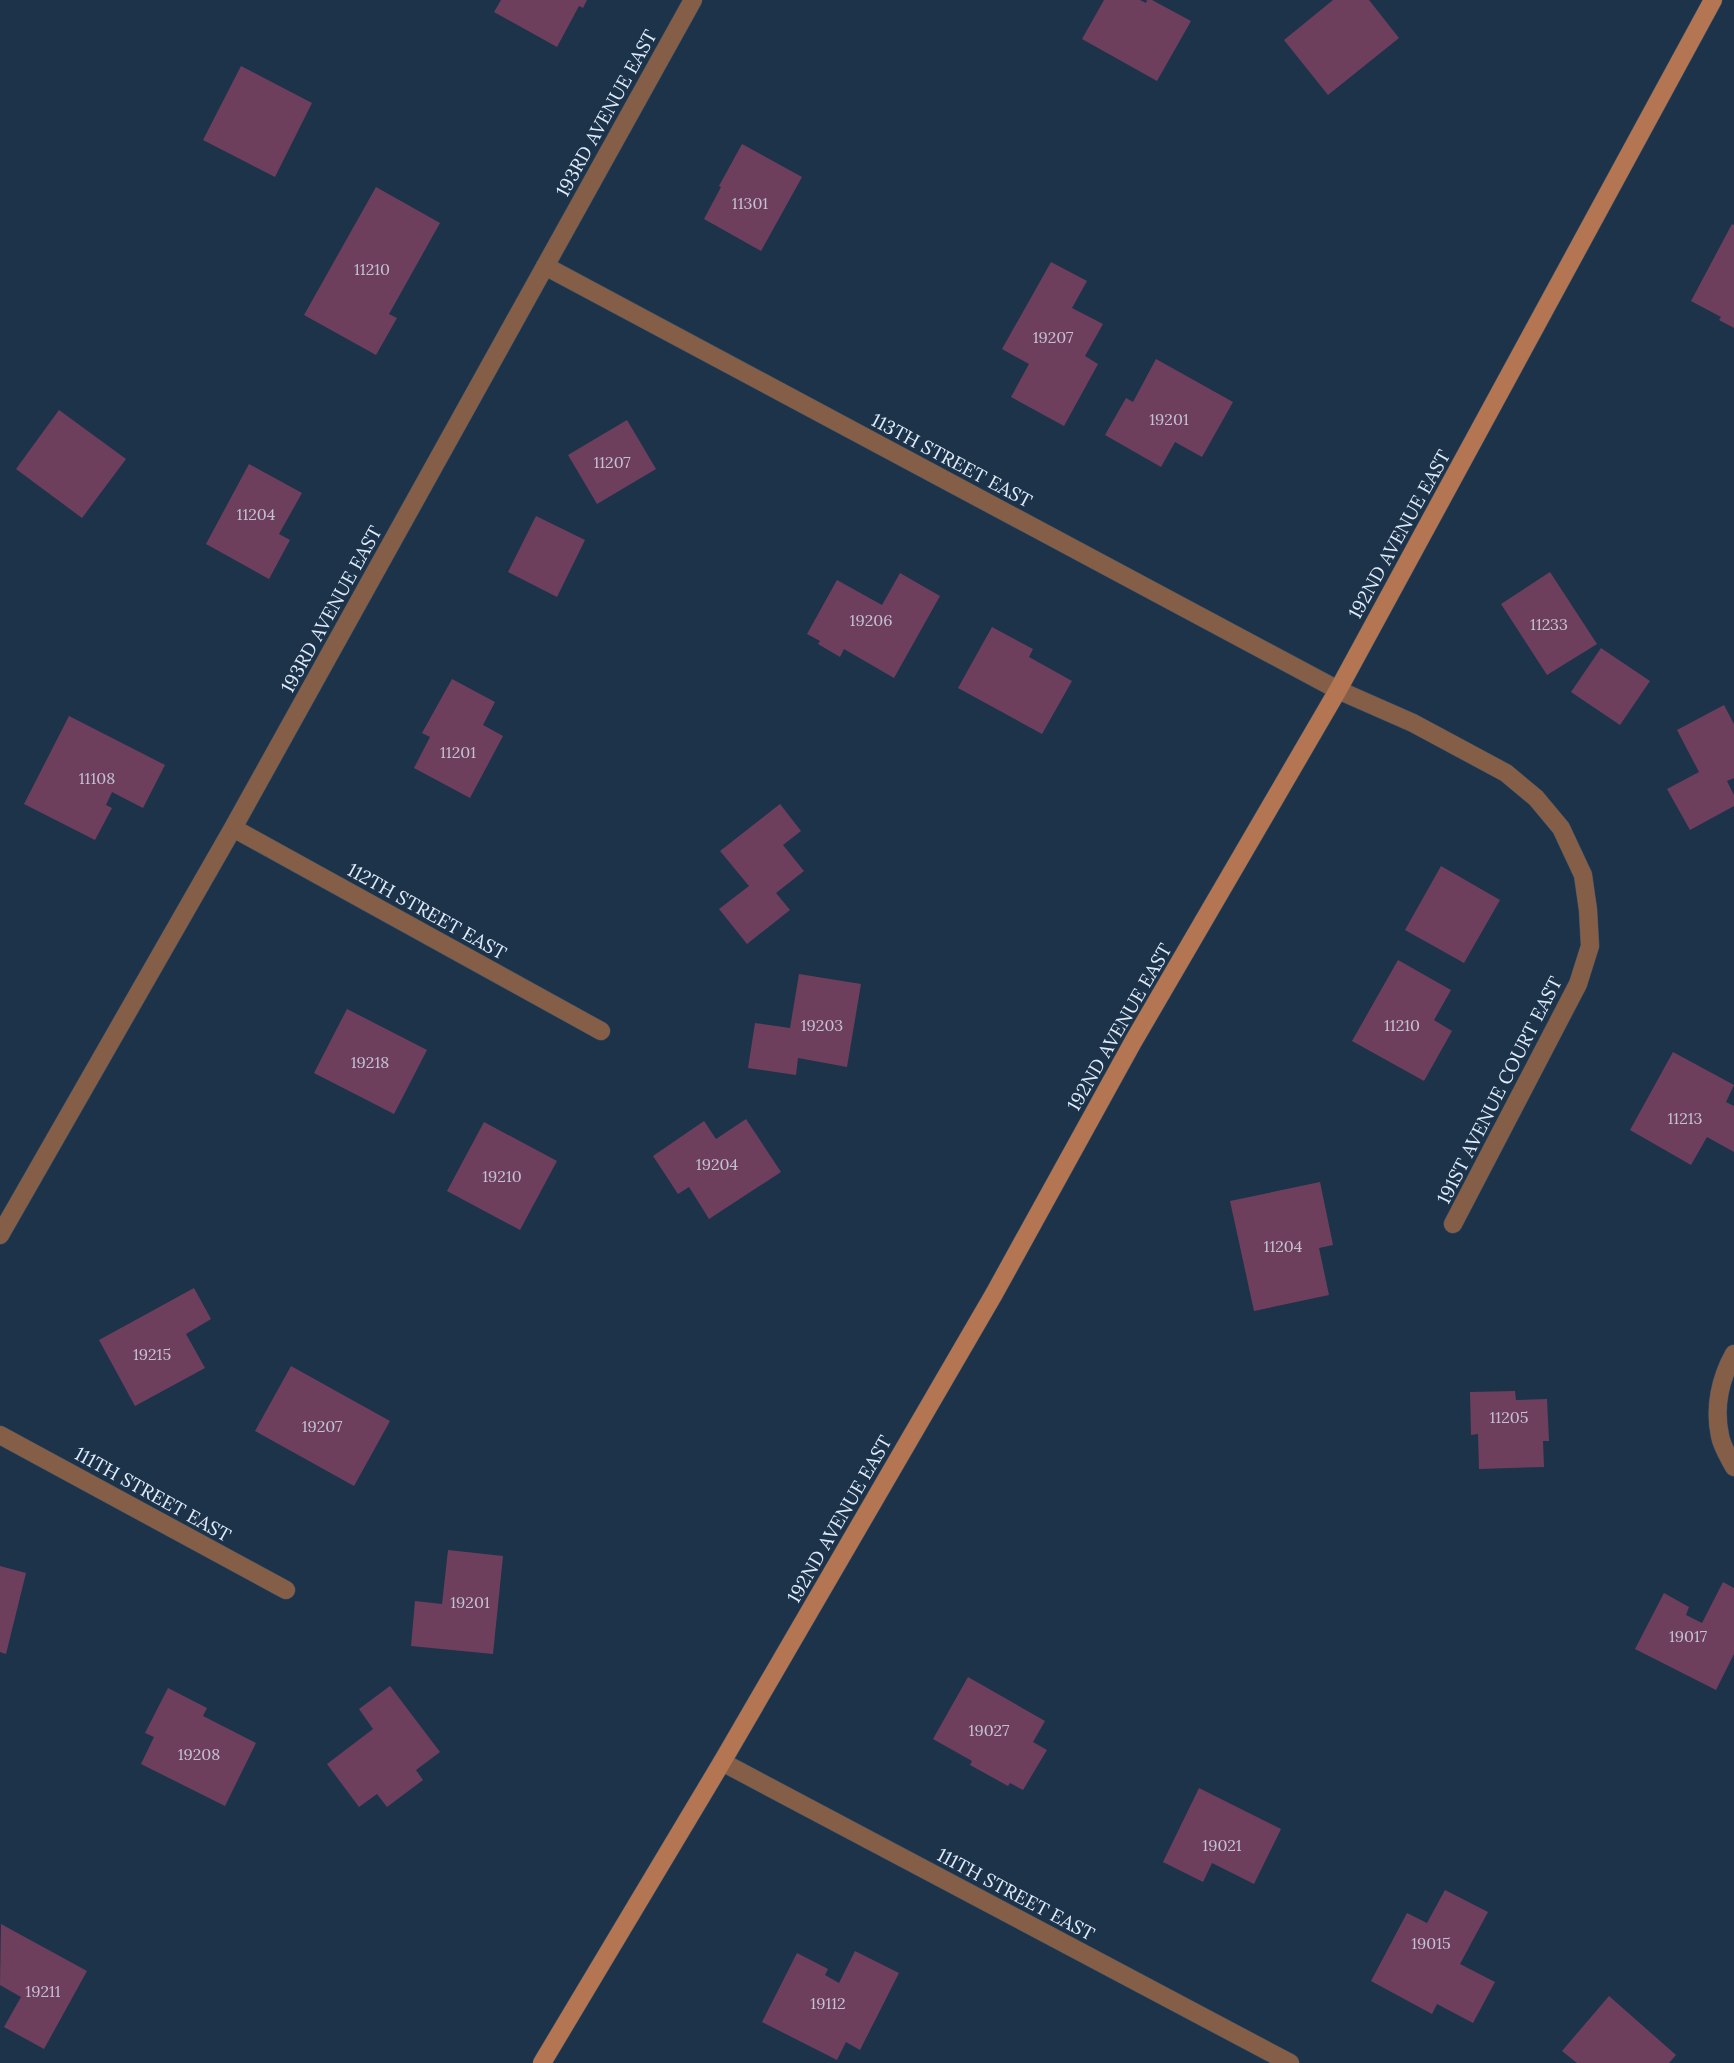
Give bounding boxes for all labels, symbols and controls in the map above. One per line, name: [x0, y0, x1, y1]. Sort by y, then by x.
street label: 193RD AVENUE EAST: [550, 25, 662, 201]
house number: 11301: [732, 193, 768, 213]
house number: 11210: [354, 259, 390, 279]
house number: 19207: [1033, 327, 1074, 347]
street label: 113TH STREET EAST: [867, 407, 1037, 513]
house number: 19201: [1149, 409, 1189, 429]
street label: 192ND AVENUE EAST: [1343, 445, 1455, 623]
house number: 11207: [593, 452, 631, 472]
house number: 11204: [237, 504, 276, 524]
street label: 193RD AVENUE EAST: [275, 521, 387, 697]
house number: 19206: [850, 610, 892, 630]
house number: 11233: [1530, 614, 1568, 634]
house number: 11201: [440, 742, 476, 762]
house number: 11108: [79, 768, 115, 788]
street label: 112TH STREET EAST: [343, 857, 511, 965]
street label: 192ND AVENUE EAST: [1061, 939, 1177, 1115]
street label: 191ST AVENUE COURT EAST: [1431, 972, 1567, 1208]
house number: 19203: [801, 1015, 843, 1035]
house number: 11210: [1384, 1015, 1420, 1035]
house number: 19218: [351, 1052, 389, 1072]
house number: 11213: [1668, 1108, 1703, 1128]
house number: 19204: [696, 1154, 738, 1174]
house number: 19210: [482, 1166, 522, 1186]
house number: 11204: [1264, 1236, 1303, 1256]
house number: 19215: [133, 1344, 171, 1364]
house number: 11205: [1490, 1407, 1528, 1427]
house number: 19207: [302, 1416, 343, 1436]
street label: 192ND AVENUE EAST: [781, 1431, 897, 1607]
street label: 111TH STREET EAST: [71, 1441, 235, 1547]
house number: 19201: [450, 1592, 490, 1612]
house number: 19017: [1669, 1626, 1708, 1646]
house number: 19027: [969, 1720, 1010, 1740]
house number: 19208: [178, 1744, 220, 1764]
house number: 19021: [1202, 1835, 1242, 1855]
street label: 111TH STREET EAST: [933, 1842, 1099, 1946]
house number: 19015: [1411, 1933, 1451, 1953]
house number: 19211: [25, 1981, 61, 2001]
house number: 19112: [810, 1993, 846, 2013]

